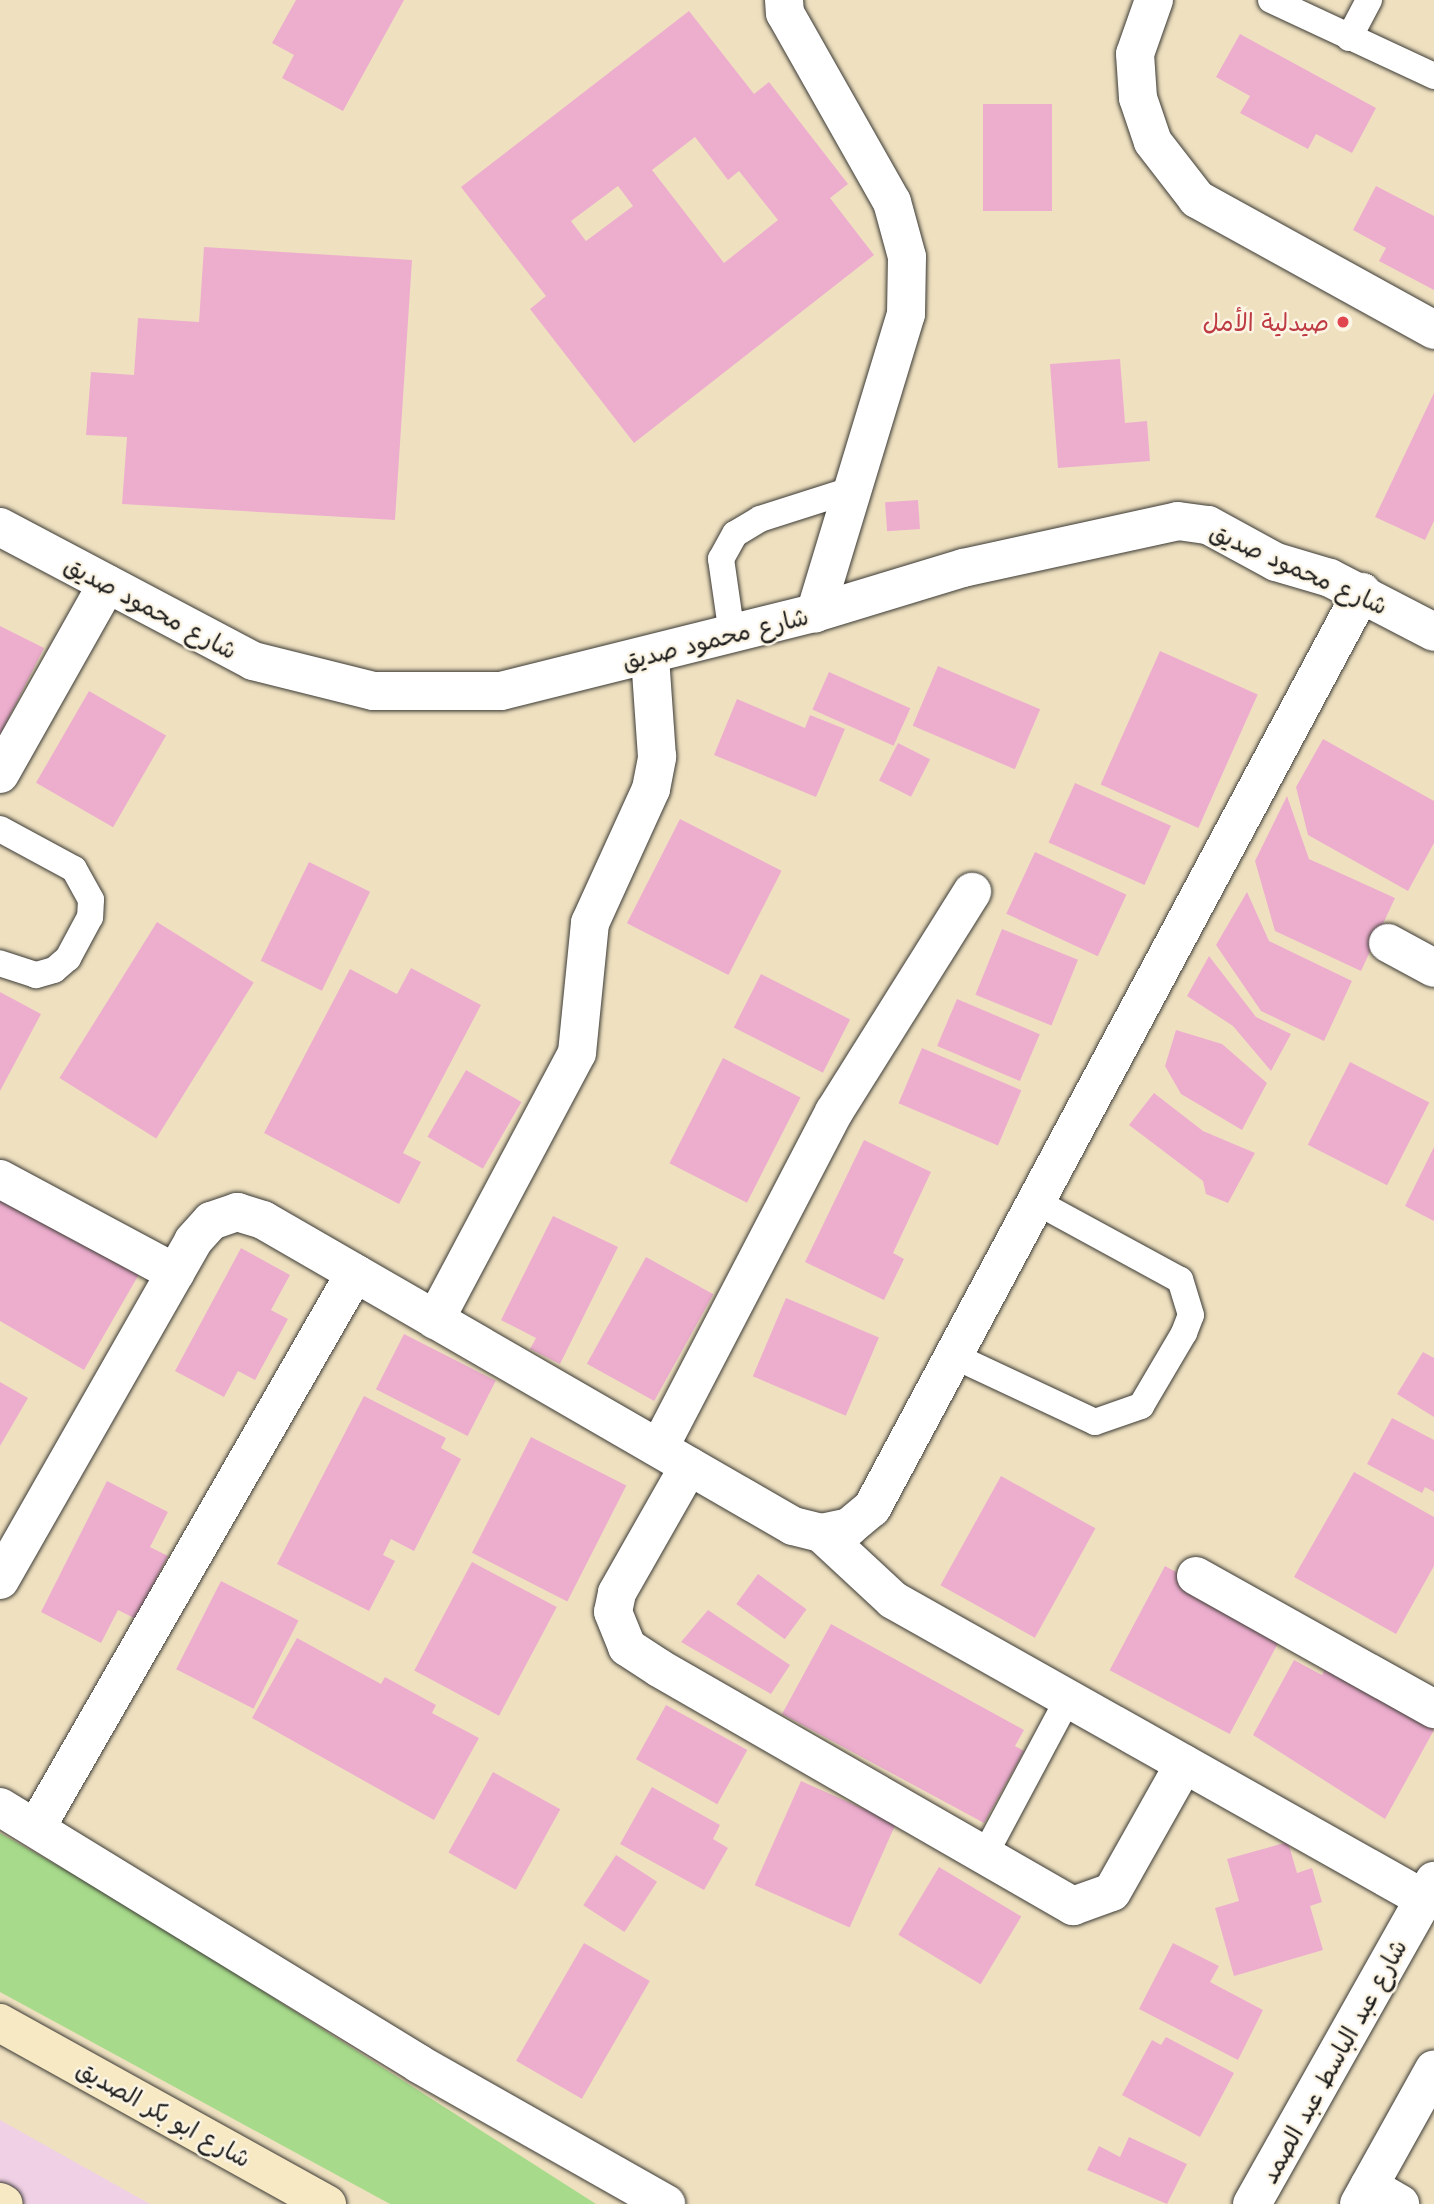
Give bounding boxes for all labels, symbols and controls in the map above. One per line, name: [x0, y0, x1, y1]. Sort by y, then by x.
place label: صيدلية الأمل: [1202, 308, 1329, 336]
marker: صيدلية الأمل: [1335, 314, 1351, 330]
street label: شارع محمود صديق: [1206, 516, 1392, 620]
street label: شارع محمود صديق: [60, 549, 242, 665]
street label: شارع محمود صديق: [619, 601, 811, 675]
street label: شارع عبد الباسط عبد الصمد: [1254, 1934, 1412, 2188]
street label: شارع ابو بكر الصديق: [72, 2053, 256, 2173]

